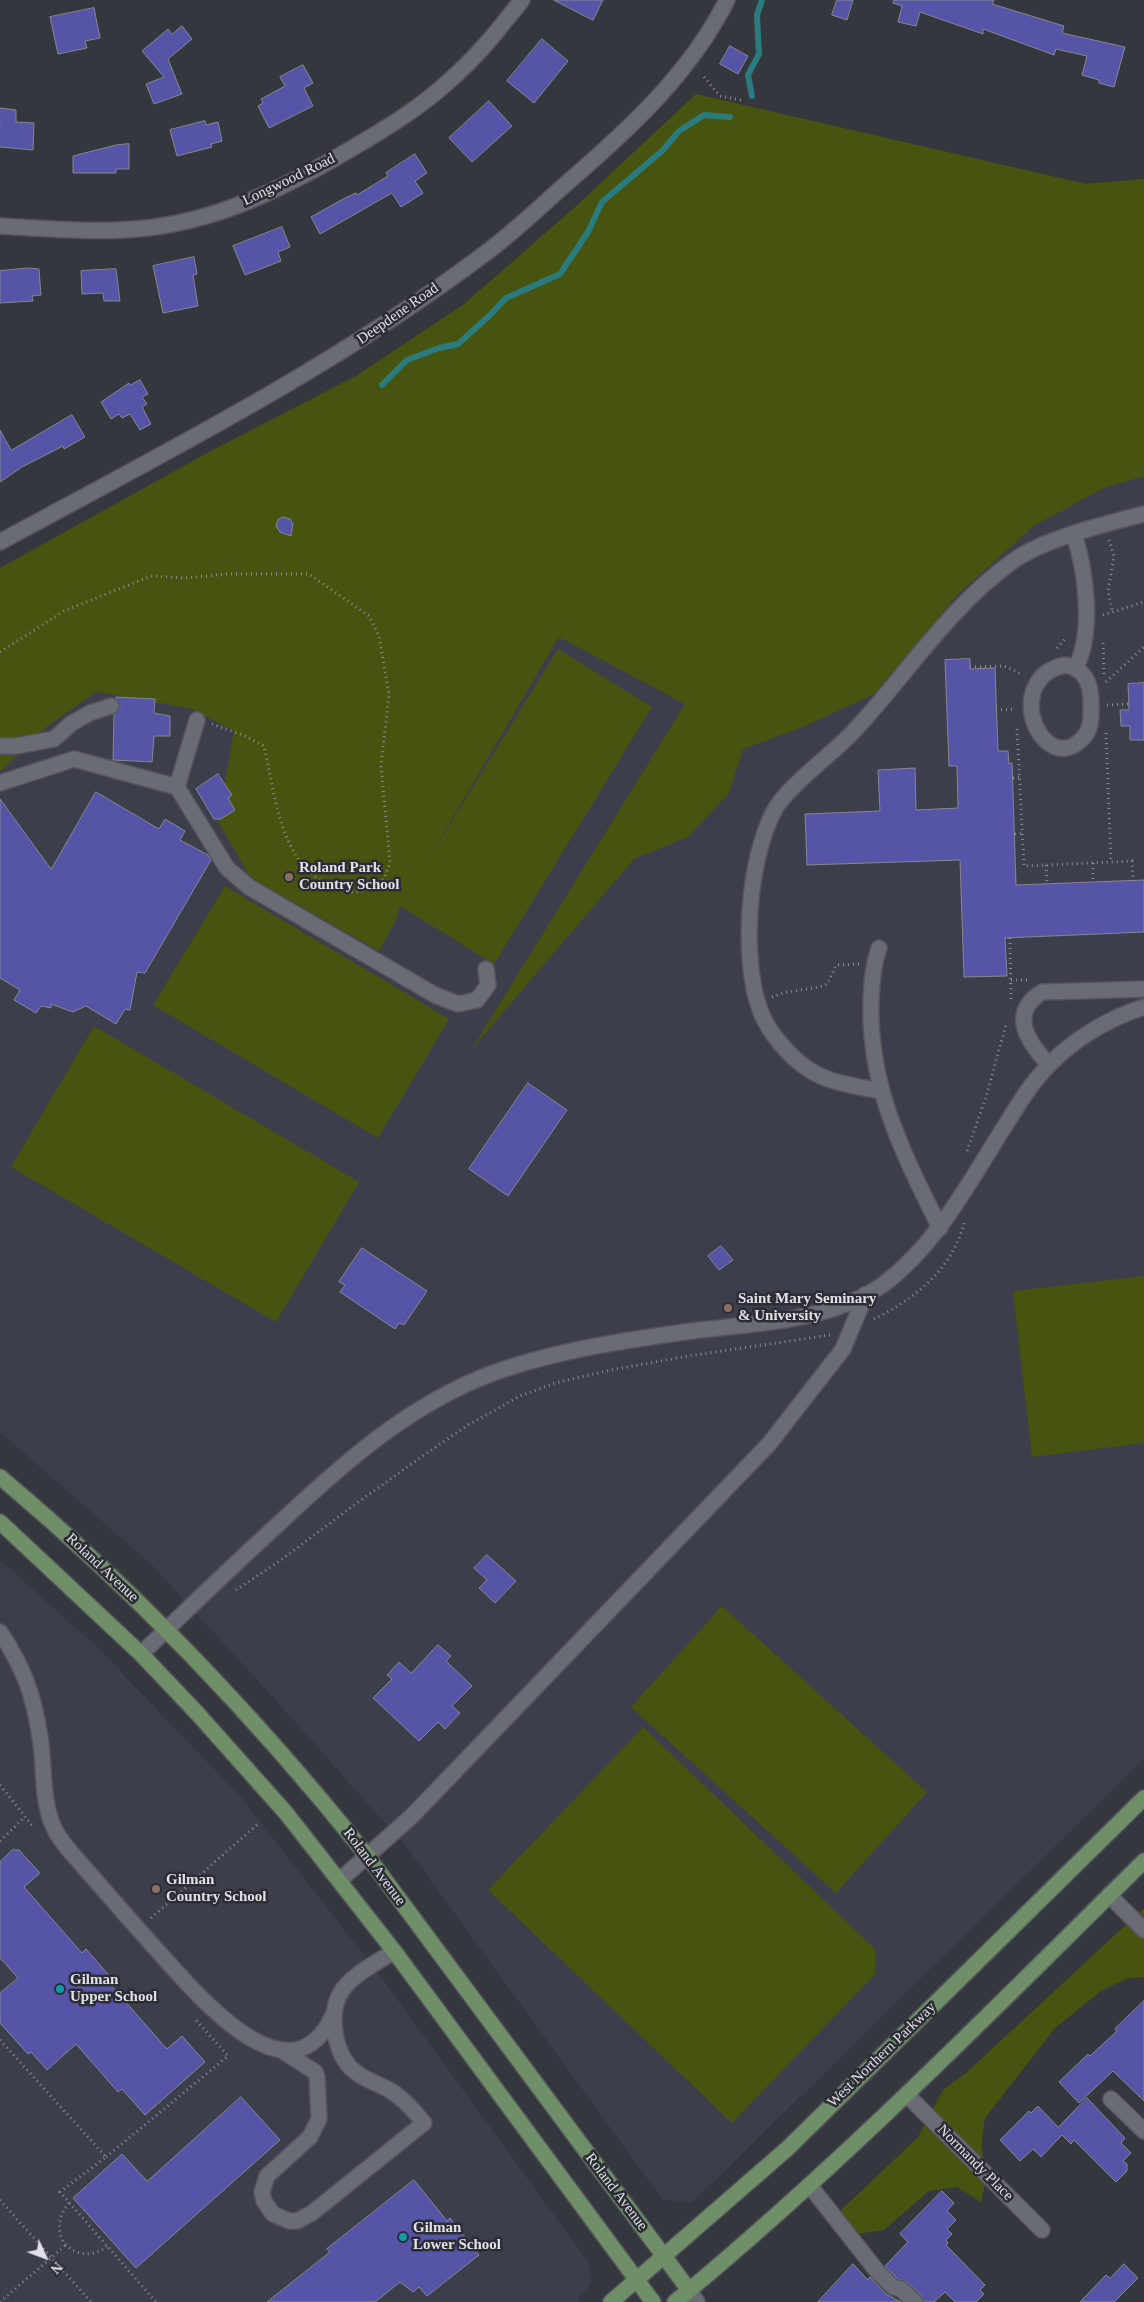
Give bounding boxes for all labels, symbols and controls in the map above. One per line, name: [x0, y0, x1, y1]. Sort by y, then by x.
street label: Longwood Road: [240, 150, 338, 210]
street label: Deepdene Road: [354, 279, 442, 349]
place label: Roland Park Country School: [299, 859, 399, 894]
marker: Roland Park Country School: [283, 871, 295, 883]
place label: Saint Mary Seminary & University: [738, 1290, 876, 1325]
marker: Saint Mary Seminary & University: [722, 1302, 734, 1314]
street label: Roland Avenue: [62, 1530, 142, 1606]
street label: Roland Avenue: [339, 1825, 409, 1909]
place label: Gilman Country School: [166, 1871, 266, 1906]
marker: Gilman Country School: [150, 1883, 162, 1895]
place label: Gilman Upper School: [70, 1971, 157, 2006]
marker: Gilman Upper School: [54, 1983, 66, 1995]
street label: West Northern Parkway: [824, 1999, 940, 2111]
street label: Normandy Place: [933, 2121, 1017, 2205]
street label: Roland Avenue: [581, 2150, 651, 2234]
place label: Gilman Lower School: [413, 2219, 501, 2254]
marker: Gilman Lower School: [397, 2231, 409, 2243]
north arrow: [20, 2232, 70, 2282]
text: N: [47, 2259, 65, 2276]

